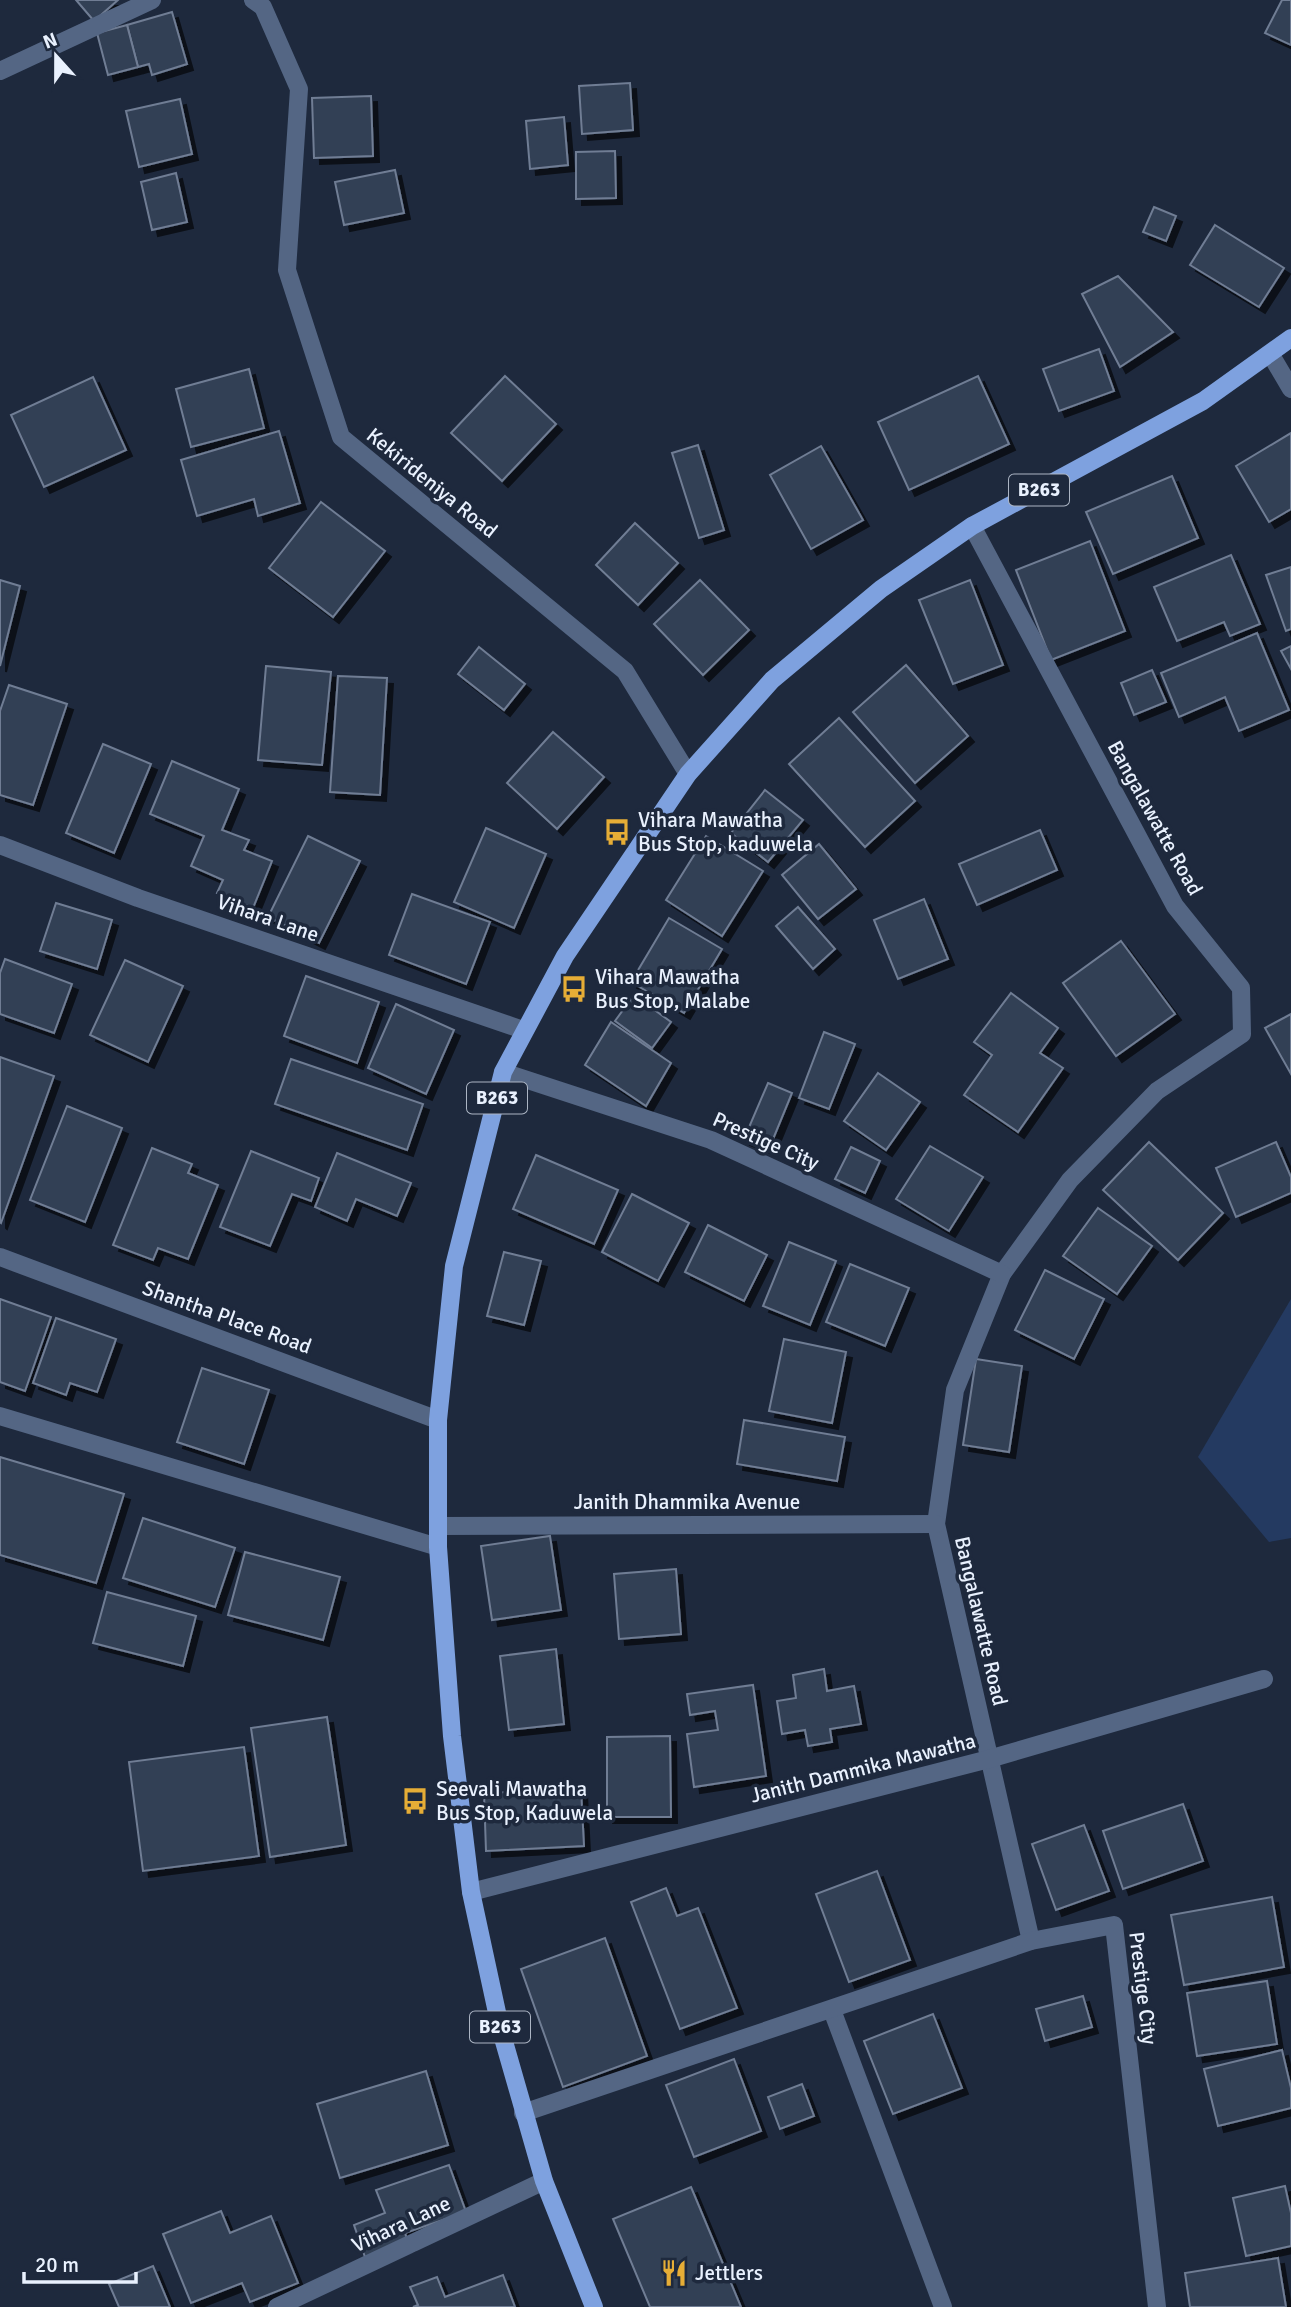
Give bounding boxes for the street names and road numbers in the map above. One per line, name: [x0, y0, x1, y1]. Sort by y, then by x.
street label: Kekirideniya Road: [361, 422, 503, 544]
road number: B263: [1009, 475, 1069, 505]
street label: Bangalawatte Road: [1102, 736, 1208, 900]
street label: Vihara Lane: [214, 888, 322, 948]
road number: B263: [467, 1082, 527, 1114]
street label: Prestige City: [709, 1106, 823, 1176]
street label: Shantha Place Road: [139, 1274, 315, 1360]
street label: Janith Dhammika Avenue: [574, 1489, 800, 1515]
street label: Bangalawatte Road: [949, 1534, 1013, 1708]
street label: Janith Dammika Mawatha: [748, 1727, 978, 1809]
street label: Prestige City: [1123, 1930, 1163, 2046]
road number: B263: [470, 2011, 530, 2042]
street label: Vihara Lane: [347, 2190, 455, 2258]

